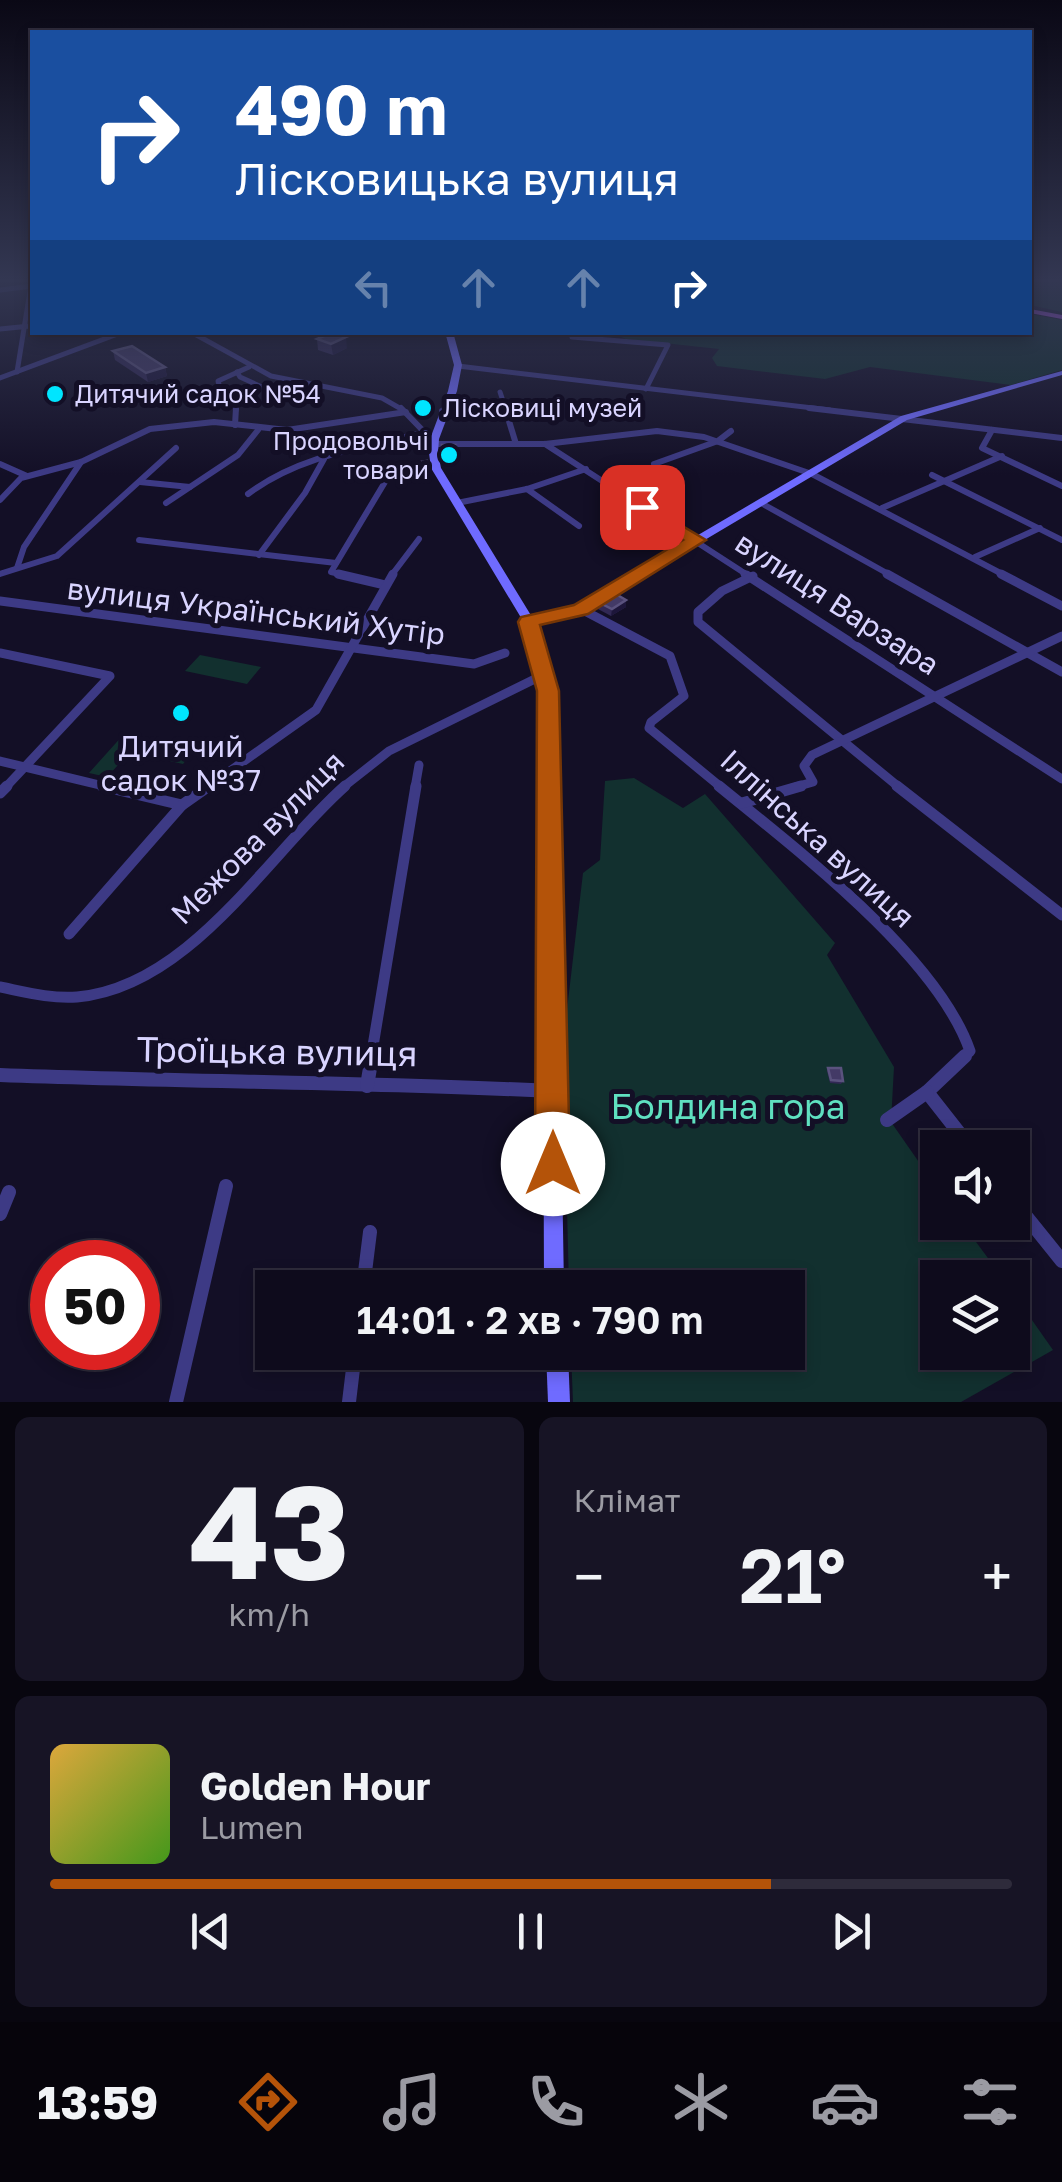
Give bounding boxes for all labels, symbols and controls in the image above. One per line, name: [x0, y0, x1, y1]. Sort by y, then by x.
text: 490 m: [235, 66, 447, 150]
icon: right: [70, 70, 200, 200]
text: Лісковицька вулиця: [235, 151, 679, 205]
icon: left: [346, 260, 401, 315]
icon: ahead: [451, 260, 506, 315]
icon: ahead: [556, 260, 611, 315]
icon: right: [661, 260, 716, 315]
place label: Дитячий садок №54: [75, 378, 321, 409]
marker: Дитячий садок №54: [44, 383, 66, 405]
place label: Лісковиці музей: [443, 392, 642, 423]
marker: Лісковиці музей: [412, 397, 434, 419]
place label: Продовольчі товари: [273, 425, 429, 485]
marker: Продовольчі товари: [438, 444, 460, 466]
pin: [600, 465, 685, 550]
icon: arrive: [615, 480, 670, 535]
street label: вулиця Варзара: [729, 524, 946, 682]
street label: вулиця Український Хутір: [65, 570, 447, 652]
marker: Дитячий садок №37: [170, 702, 192, 724]
place label: Дитячий садок №37: [101, 728, 261, 798]
street label: Іллінська вулиця: [713, 742, 922, 935]
street label: Межова вулиця: [163, 743, 351, 931]
street label: Троїцька вулиця: [136, 1028, 418, 1074]
park label: Болдина гора: [611, 1085, 845, 1127]
position arrow: [501, 1112, 605, 1216]
map controls: [920, 1130, 1030, 1370]
button: sound: [920, 1130, 1030, 1240]
speed limit sign: 50: [30, 1240, 160, 1370]
button: layers: [920, 1260, 1030, 1370]
text: 14:01 · 2 хв · 790 m: [357, 1297, 703, 1342]
text: 43: [189, 1452, 350, 1608]
text: Клімат: [574, 1481, 680, 1519]
text: 21°: [739, 1529, 846, 1620]
text: −: [574, 1543, 604, 1609]
text: +: [982, 1543, 1012, 1609]
text: km/h: [229, 1595, 310, 1633]
text: Golden Hour: [200, 1763, 431, 1808]
text: Lumen: [200, 1808, 304, 1846]
icon: previous: [183, 1904, 238, 1959]
icon: pause: [503, 1904, 558, 1959]
icon: next: [824, 1904, 879, 1959]
icon: directions: [233, 2067, 303, 2137]
icon: music: [377, 2067, 447, 2137]
icon: phone: [521, 2067, 591, 2137]
icon: climate: [666, 2067, 736, 2137]
icon: car: [810, 2067, 880, 2137]
icon: filters: [955, 2067, 1025, 2137]
text: 13:59: [37, 2075, 158, 2129]

